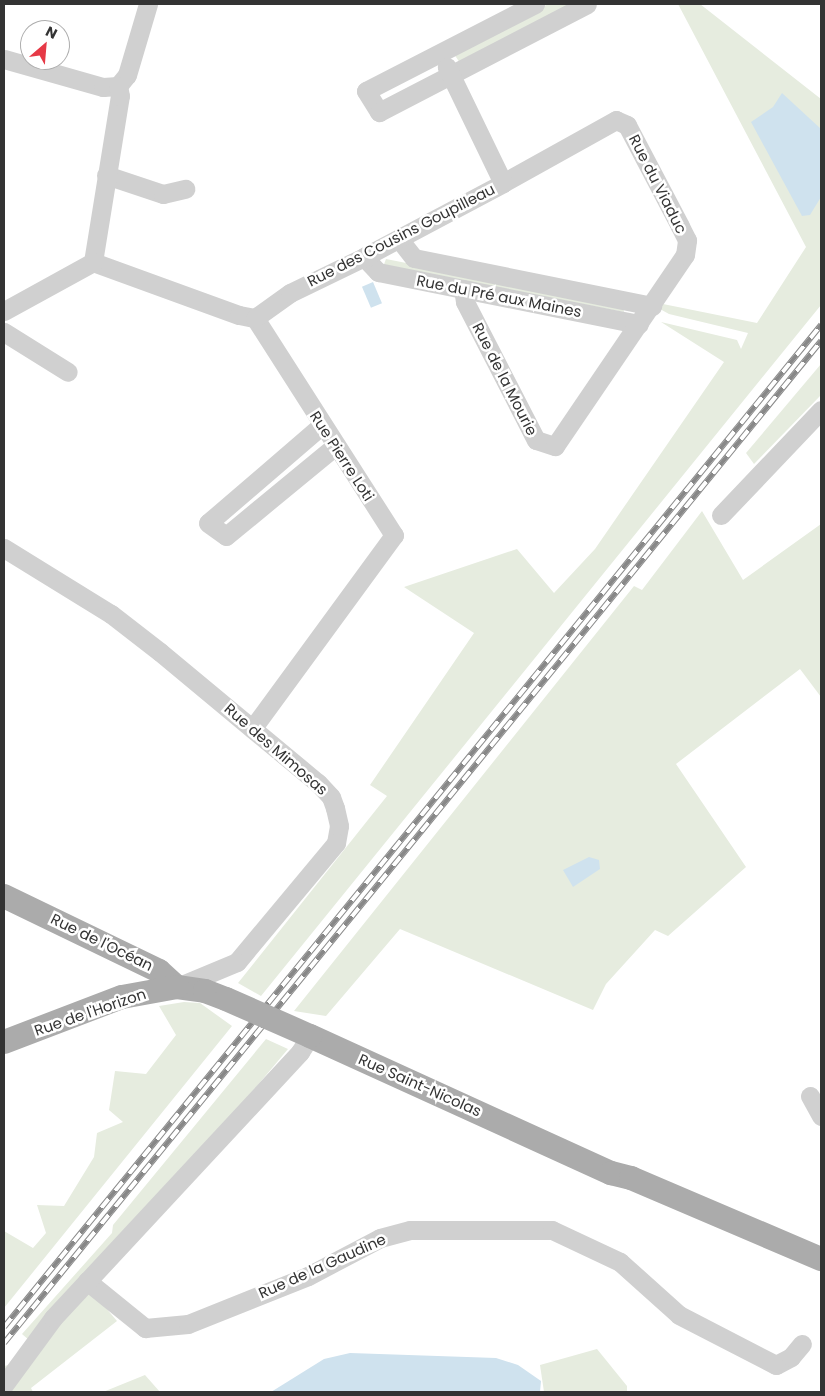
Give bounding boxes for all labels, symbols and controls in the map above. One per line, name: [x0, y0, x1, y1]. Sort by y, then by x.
north arrow: [20, 20, 70, 70]
text: N: [42, 21, 61, 44]
street label: Rue du Viaduc: [625, 132, 691, 236]
street label: Rue des Cousins Goupilleau: [304, 180, 498, 290]
street label: Rue du Pré aux Maines: [415, 271, 583, 321]
street label: Rue de la Mourie: [469, 320, 541, 438]
street label: Rue Pierre Loti: [306, 408, 378, 504]
street label: Rue des Mimosas: [221, 699, 331, 799]
street label: Rue de l'Océan: [48, 909, 156, 975]
street label: Rue de l'Horizon: [32, 984, 148, 1040]
street label: Rue Saint-Nicolas: [356, 1050, 484, 1120]
street label: Rue de la Gaudine: [256, 1230, 388, 1302]

